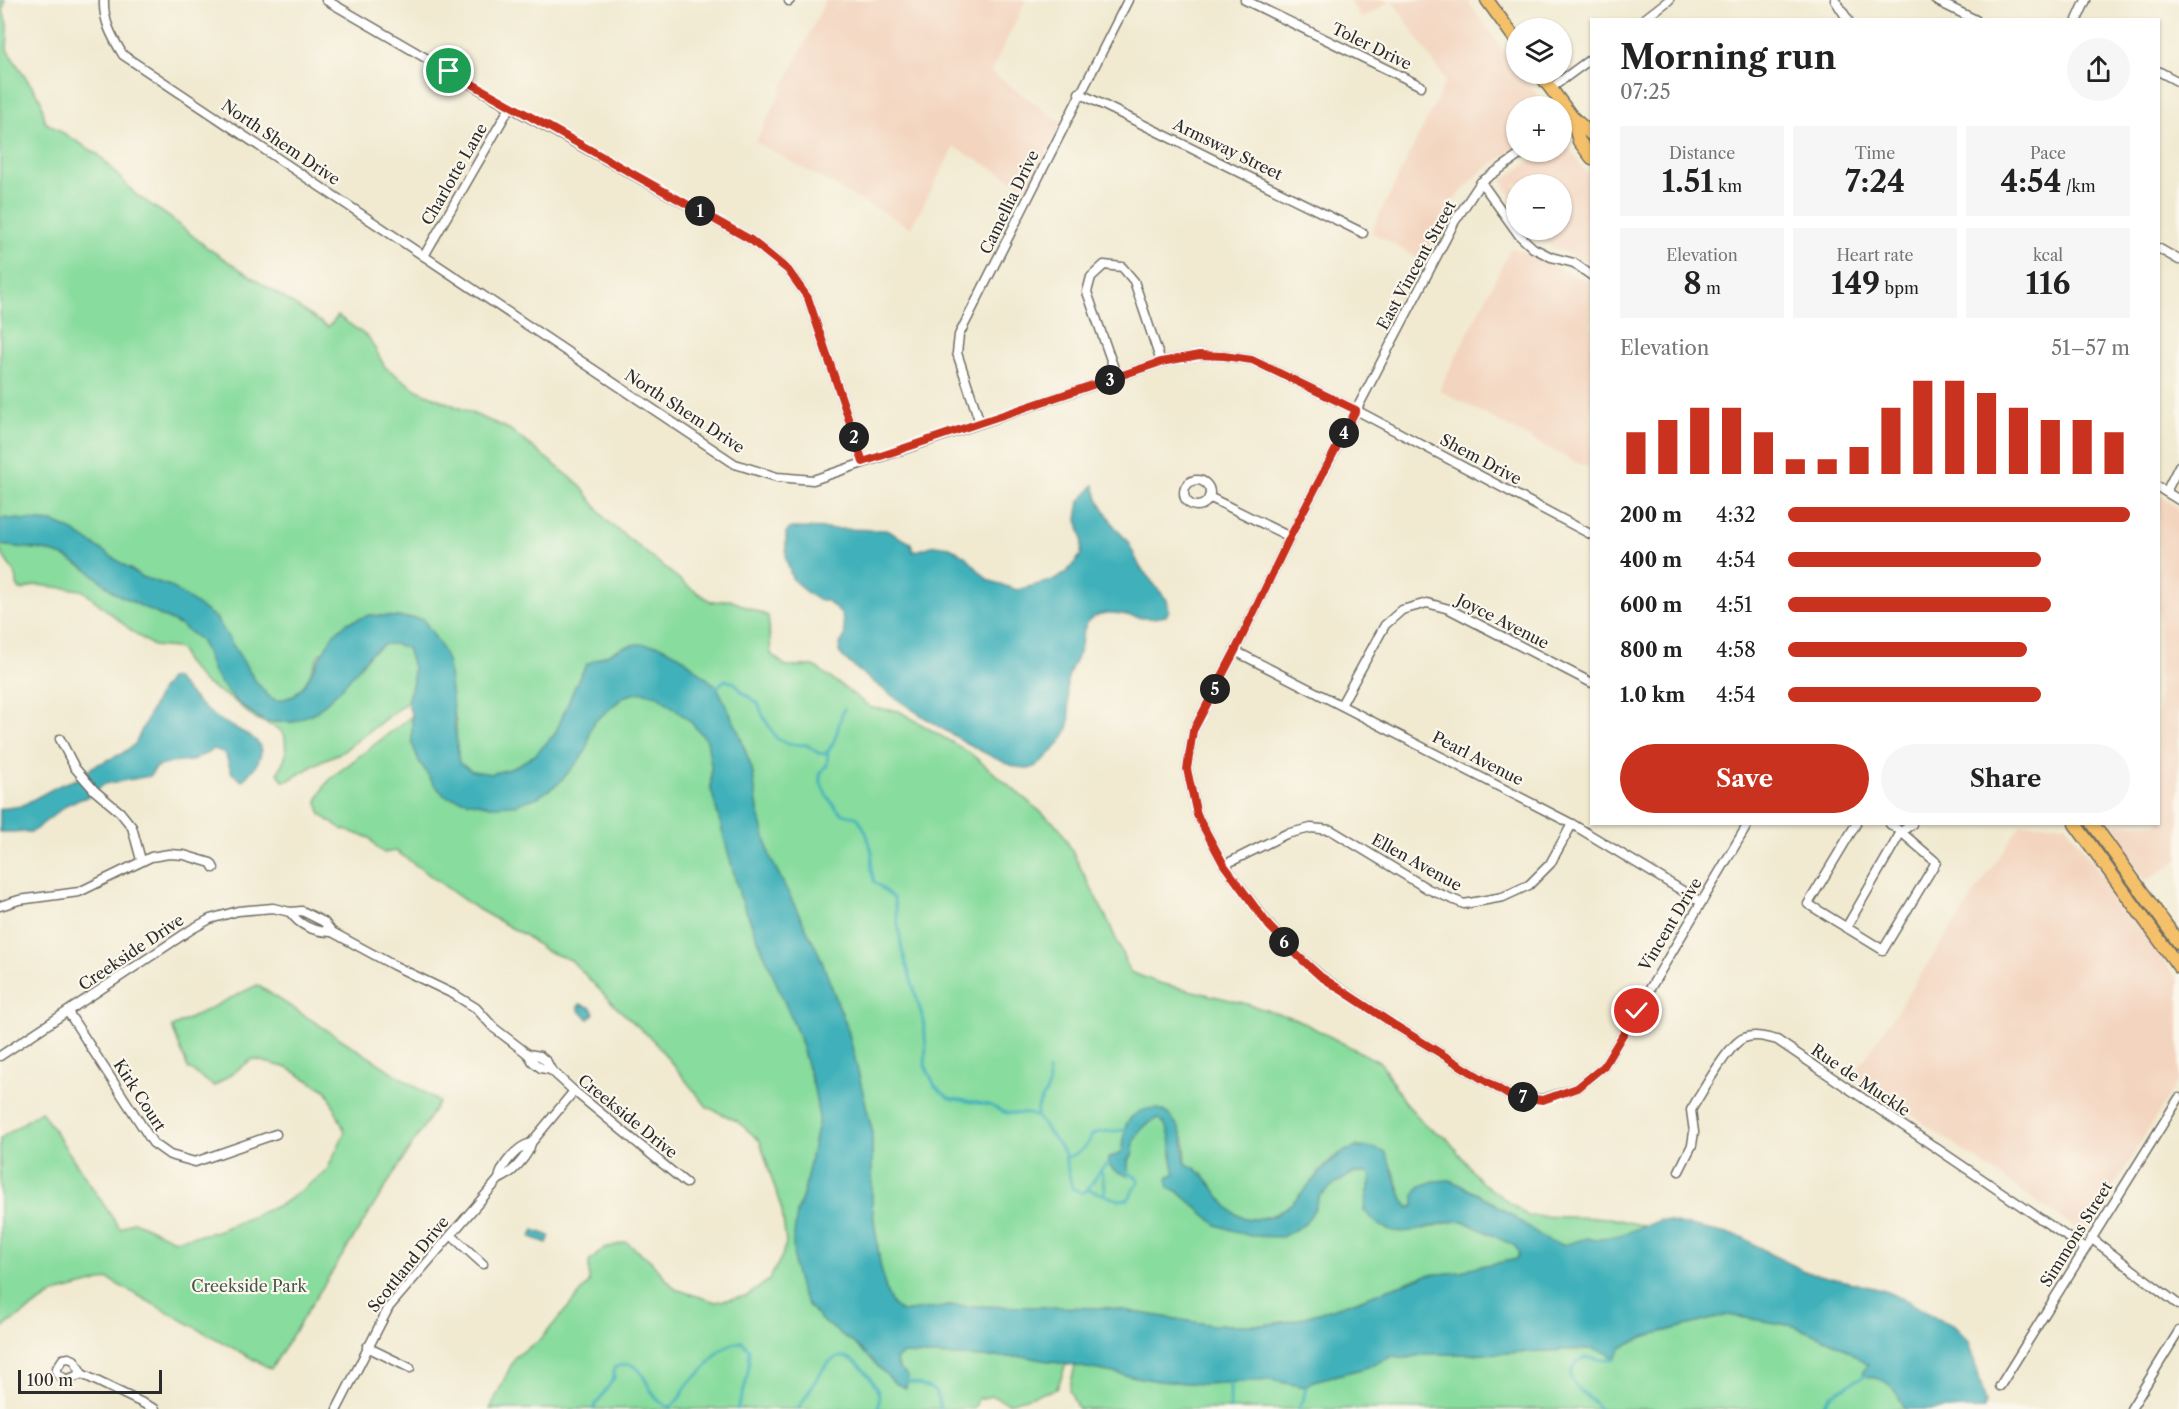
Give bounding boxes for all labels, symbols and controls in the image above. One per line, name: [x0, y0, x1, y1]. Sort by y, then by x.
street label: Toler Drive: [1329, 18, 1415, 74]
map controls: [1506, 18, 1572, 240]
button: layers: [1506, 18, 1572, 84]
text: Morning run: [1620, 37, 1836, 78]
button: share: [2067, 38, 2130, 101]
pin: [423, 45, 474, 96]
icon: arrive: [432, 54, 465, 87]
text: 07:25: [1620, 80, 1671, 104]
street label: North Shem Drive: [218, 95, 344, 189]
button: +: [1506, 96, 1572, 162]
street label: Armsway Street: [1169, 113, 1286, 184]
street label: Charlotte Lane: [417, 119, 491, 229]
text: Distance: [1669, 143, 1735, 163]
text: Time: [1855, 143, 1895, 163]
text: Pace: [2030, 143, 2066, 163]
street label: Camellia Drive: [975, 147, 1043, 257]
text: 1.51: [1662, 163, 1714, 200]
text: 7:24: [1845, 163, 1905, 200]
text: 4:54: [2000, 163, 2061, 200]
button: −: [1506, 174, 1572, 240]
text: km: [1714, 176, 1742, 196]
text: /km: [2061, 176, 2096, 196]
pin: 1: [685, 196, 715, 226]
street label: East Vincent Street: [1372, 197, 1460, 333]
text: 1: [696, 201, 704, 221]
text: Elevation: [1666, 245, 1738, 265]
text: Heart rate: [1836, 245, 1914, 265]
text: kcal: [2033, 245, 2063, 265]
text: 8: [1683, 265, 1702, 302]
text: 149: [1831, 265, 1880, 302]
text: 116: [2026, 265, 2070, 302]
text: m: [1702, 278, 1721, 298]
text: bpm: [1880, 278, 1919, 298]
text: Elevation: [1620, 336, 1709, 360]
text: 51–57 m: [2051, 336, 2130, 360]
street label: North Shem Drive: [621, 365, 749, 457]
pin: 3: [1095, 365, 1125, 395]
text: 3: [1105, 370, 1115, 390]
pin: 4: [1329, 418, 1359, 448]
pin: 2: [839, 422, 869, 452]
text: 4: [1339, 423, 1349, 443]
text: 2: [849, 427, 859, 447]
street label: Shem Drive: [1437, 429, 1525, 489]
text: 200 m: [1620, 503, 1682, 527]
text: 4:32: [1716, 503, 1756, 527]
text: 400 m: [1620, 548, 1682, 572]
text: 4:54: [1716, 548, 1756, 572]
street label: Joyce Avenue: [1451, 588, 1553, 653]
text: 600 m: [1620, 593, 1682, 617]
text: 4:51: [1716, 593, 1752, 617]
text: 800 m: [1620, 638, 1683, 662]
text: 4:58: [1716, 638, 1756, 662]
pin: 5: [1200, 674, 1230, 704]
text: 5: [1211, 679, 1219, 699]
text: 1.0 km: [1620, 683, 1685, 707]
text: 4:54: [1716, 683, 1756, 707]
street label: Pearl Avenue: [1429, 726, 1527, 790]
button: Save: [1620, 744, 1869, 813]
button: Share: [1881, 744, 2130, 813]
street label: Ellen Avenue: [1368, 829, 1466, 895]
street label: Vincent Drive: [1634, 874, 1706, 975]
street label: Creekside Drive: [75, 909, 187, 995]
pin: 6: [1269, 927, 1299, 957]
text: 6: [1279, 932, 1289, 952]
pin: [1611, 985, 1662, 1036]
icon: check: [1620, 994, 1653, 1027]
street label: Rue de Muckle: [1808, 1040, 1914, 1120]
street label: Kirk Court: [109, 1055, 171, 1135]
street label: Creekside Drive: [574, 1070, 682, 1162]
pin: 7: [1508, 1082, 1538, 1112]
text: 7: [1519, 1087, 1527, 1107]
street label: Simmons Street: [2036, 1177, 2117, 1290]
street label: Scottland Drive: [363, 1212, 453, 1316]
park label: Creekside Park: [191, 1276, 308, 1296]
scale bar: [18, 1367, 162, 1394]
text: 100 m: [27, 1370, 73, 1390]

